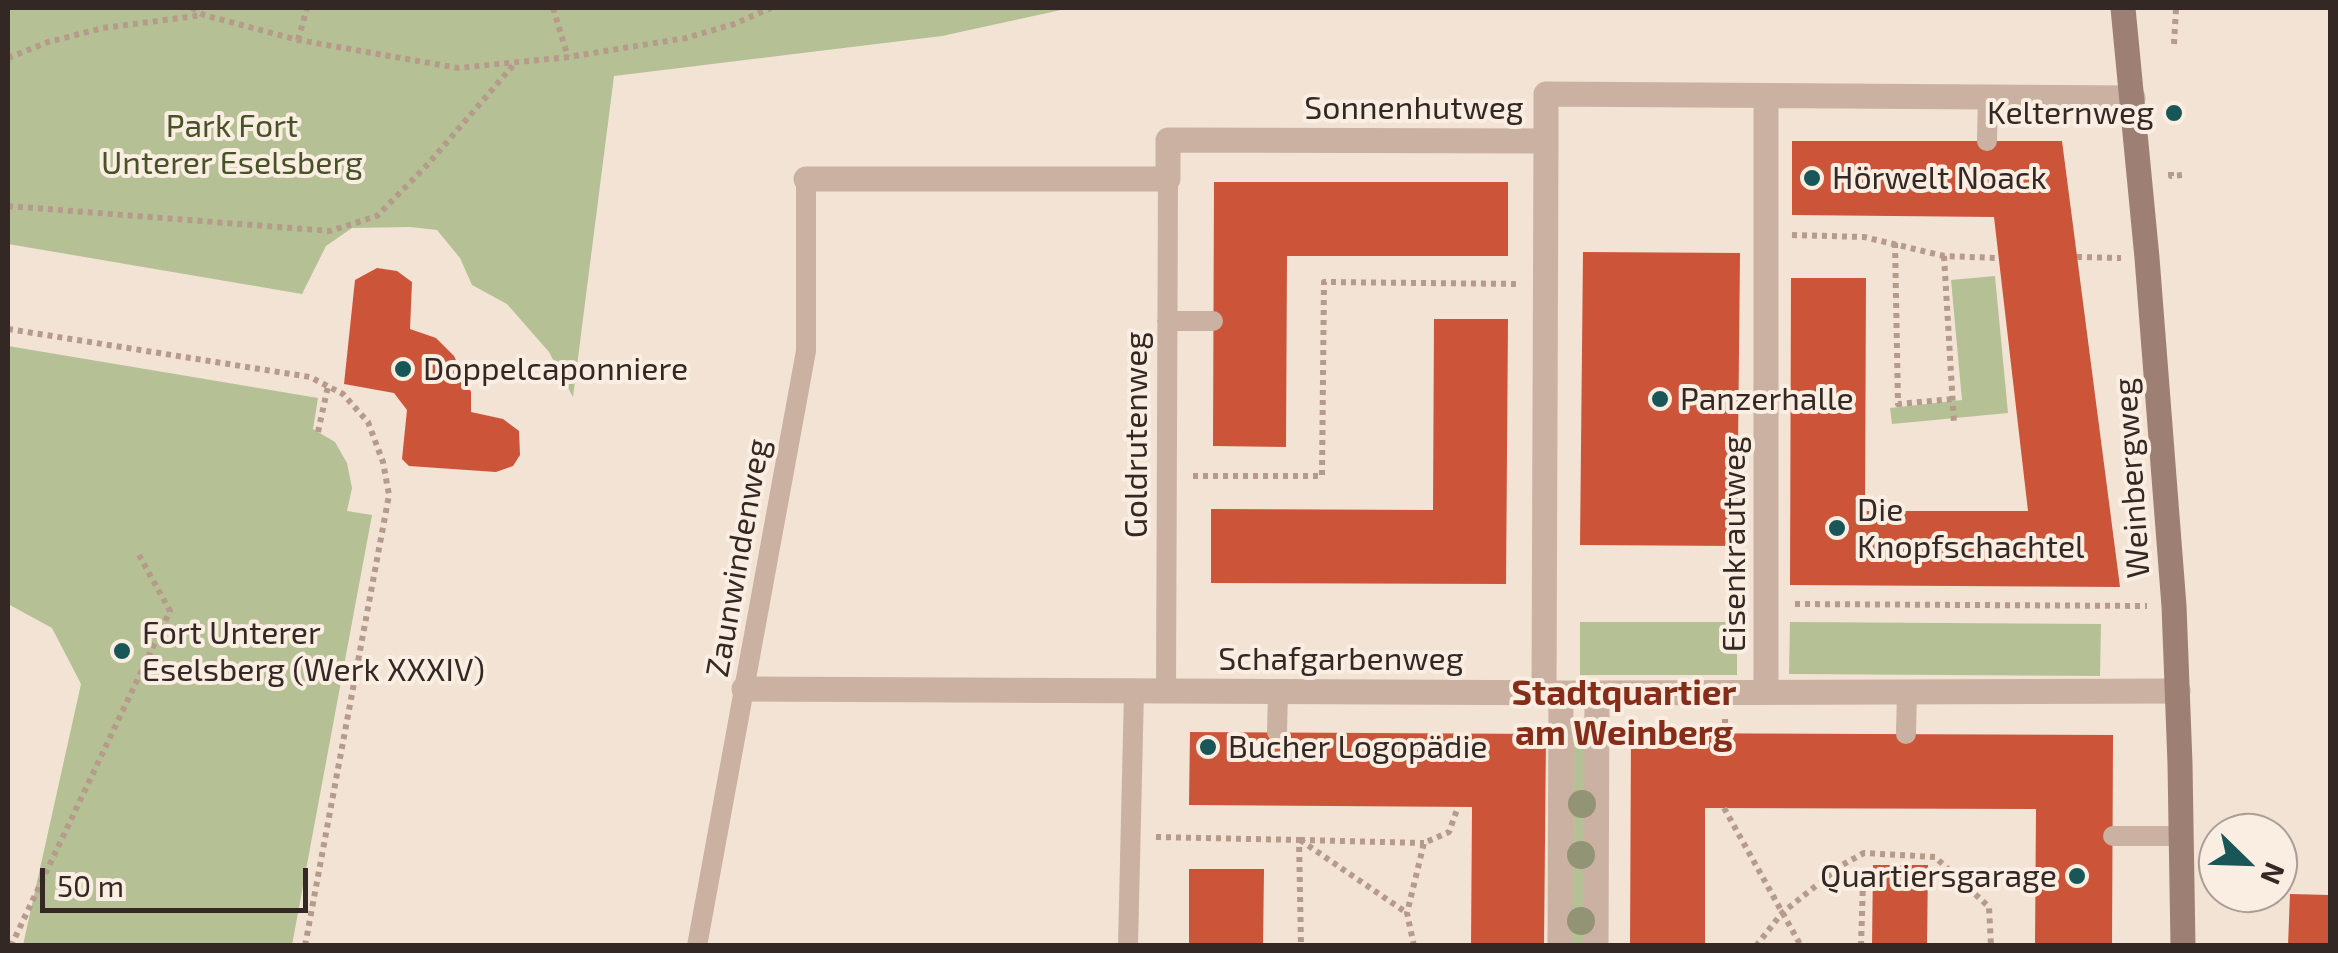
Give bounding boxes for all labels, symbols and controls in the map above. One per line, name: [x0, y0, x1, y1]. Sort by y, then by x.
street label: Sonnenhutweg: [1304, 89, 1524, 127]
place label: Kelternweg: [1987, 94, 2154, 132]
marker: Kelternweg: [2163, 102, 2185, 124]
park label: Park Fort Unterer Eselsberg: [101, 107, 363, 182]
place label: Hörwelt Noack: [1832, 159, 2047, 197]
marker: Hörwelt Noack: [1801, 167, 1823, 189]
street label: Goldrutenweg: [1117, 332, 1155, 538]
place label: Doppelcaponniere: [423, 350, 688, 388]
marker: Doppelcaponniere: [392, 358, 414, 380]
street label: Weinbergweg: [2106, 377, 2158, 579]
place label: Panzerhalle: [1680, 380, 1854, 418]
marker: Panzerhalle: [1649, 388, 1671, 410]
street label: Zaunwindenweg: [698, 436, 778, 680]
street label: Eisenkrautweg: [1715, 436, 1753, 652]
place label: Die Knopfschachtel: [1857, 491, 2085, 566]
marker: Die Knopfschachtel: [1826, 517, 1848, 539]
place label: Fort Unterer Eselsberg (Werk XXXIV): [142, 614, 485, 689]
marker: Fort Unterer Eselsberg (Werk XXXIV): [111, 640, 133, 662]
street label: Schafgarbenweg: [1218, 640, 1464, 678]
district label: Stadtquartier am Weinberg: [1511, 672, 1737, 754]
place label: Bucher Logopädie: [1228, 728, 1488, 766]
marker: Bucher Logopädie: [1197, 736, 1219, 758]
north arrow: [2198, 813, 2298, 913]
scale bar: [45, 848, 312, 910]
place label: Quartiersgarage: [1820, 857, 2057, 895]
text: N: [2254, 858, 2293, 890]
marker: Quartiersgarage: [2066, 865, 2088, 887]
text: 50 m: [57, 867, 124, 903]

